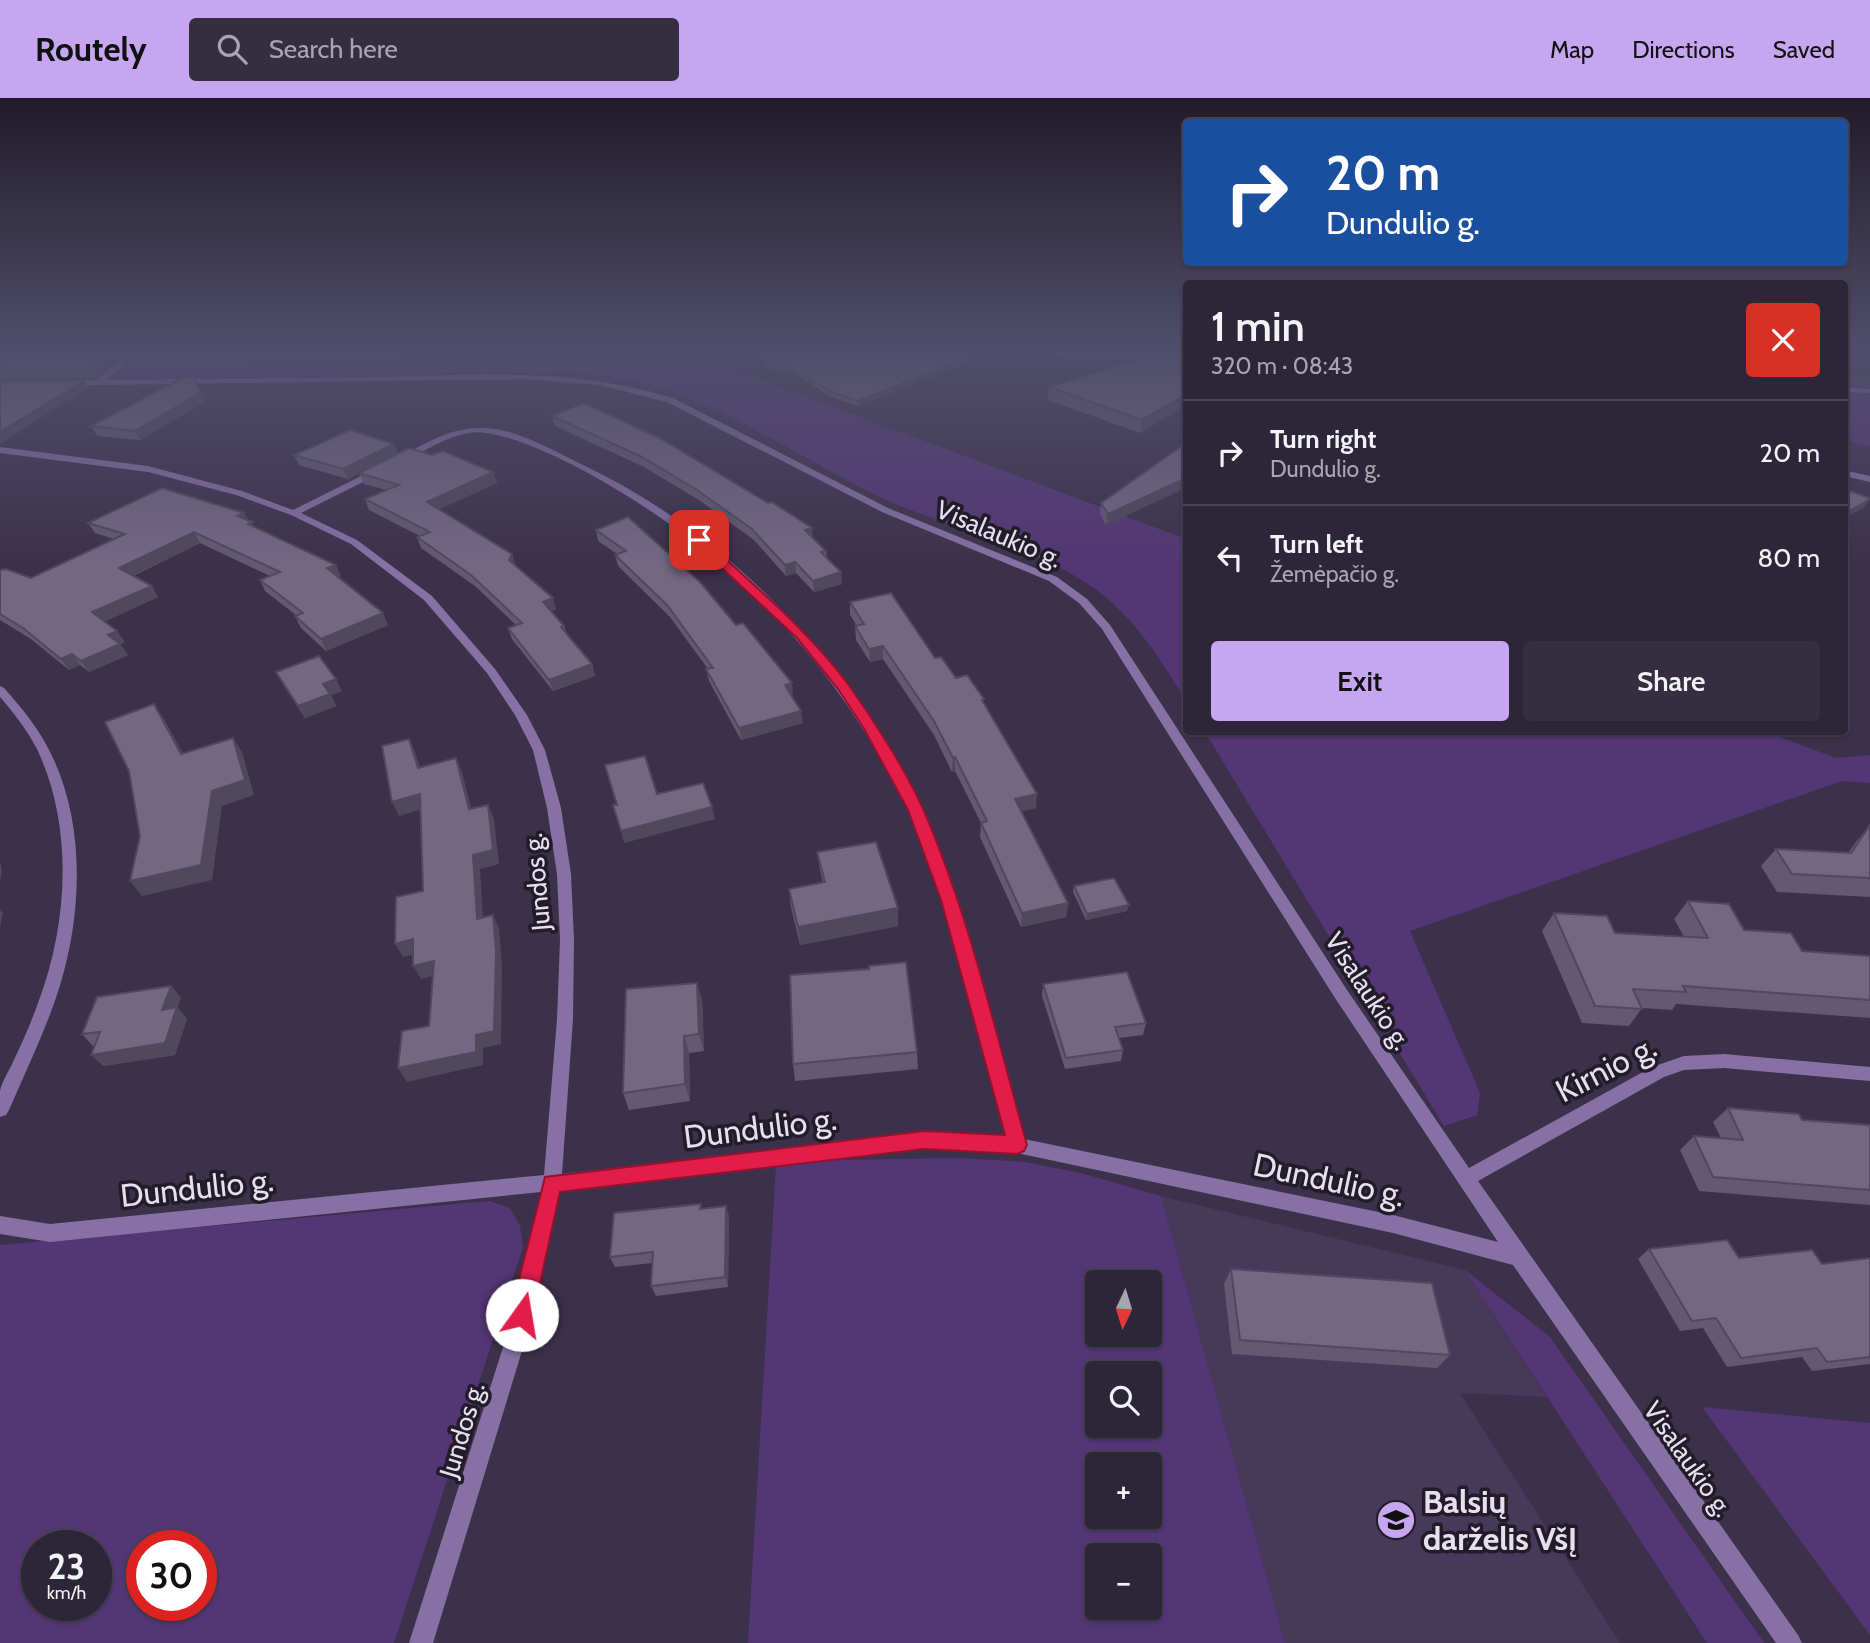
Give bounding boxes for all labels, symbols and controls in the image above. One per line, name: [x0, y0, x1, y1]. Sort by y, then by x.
search box: [189, 18, 679, 81]
text: Routely: [35, 29, 147, 69]
icon: search: [213, 30, 251, 68]
text: Search here: [269, 33, 398, 65]
text: Map: [1550, 35, 1594, 64]
text: Directions: [1632, 35, 1735, 64]
text: Saved: [1773, 35, 1835, 64]
text: 20 m: [1326, 143, 1440, 202]
icon: right: [1211, 147, 1302, 238]
text: Dundulio g.: [1326, 203, 1480, 242]
text: 1 min: [1211, 300, 1305, 352]
button: close: [1746, 303, 1820, 377]
text: 320 m · 08:43: [1211, 352, 1353, 380]
text: Turn right: [1270, 423, 1376, 455]
icon: right: [1211, 434, 1249, 472]
text: 20 m: [1760, 437, 1820, 469]
text: Dundulio g.: [1270, 455, 1381, 483]
street label: Visalaukio g.: [931, 493, 1067, 575]
pin: [669, 510, 729, 570]
icon: arrive: [680, 521, 718, 559]
text: Turn left: [1270, 528, 1363, 560]
icon: left: [1211, 539, 1249, 577]
text: 80 m: [1757, 542, 1820, 574]
text: Žemėpačio g.: [1270, 560, 1399, 588]
button: Exit: [1211, 641, 1509, 721]
button: Share: [1523, 641, 1820, 721]
street label: Jundos g.: [517, 832, 557, 933]
street label: Visalaukio g.: [1318, 926, 1418, 1056]
street label: Kirnio g.: [1549, 1027, 1663, 1110]
street label: Dundulio g.: [681, 1099, 839, 1156]
street label: Dundulio g.: [1250, 1144, 1408, 1215]
street label: Dundulio g.: [118, 1160, 276, 1215]
north arrow: [1085, 1270, 1162, 1348]
map controls: [1085, 1270, 1162, 1620]
position arrow: [485, 1278, 559, 1352]
button: search: [1085, 1361, 1162, 1438]
street label: Jundos g.: [432, 1378, 492, 1483]
street label: Visalaukio g.: [1637, 1395, 1739, 1523]
button: +: [1085, 1452, 1162, 1529]
place label: Balsių darželis VšĮ: [1423, 1482, 1577, 1558]
school or university icon: Balsių darželis VšĮ: [1375, 1499, 1417, 1541]
speed limit sign: 30: [126, 1530, 217, 1621]
button: −: [1085, 1543, 1162, 1620]
text: 23: [48, 1545, 85, 1588]
text: km/h: [47, 1582, 86, 1604]

